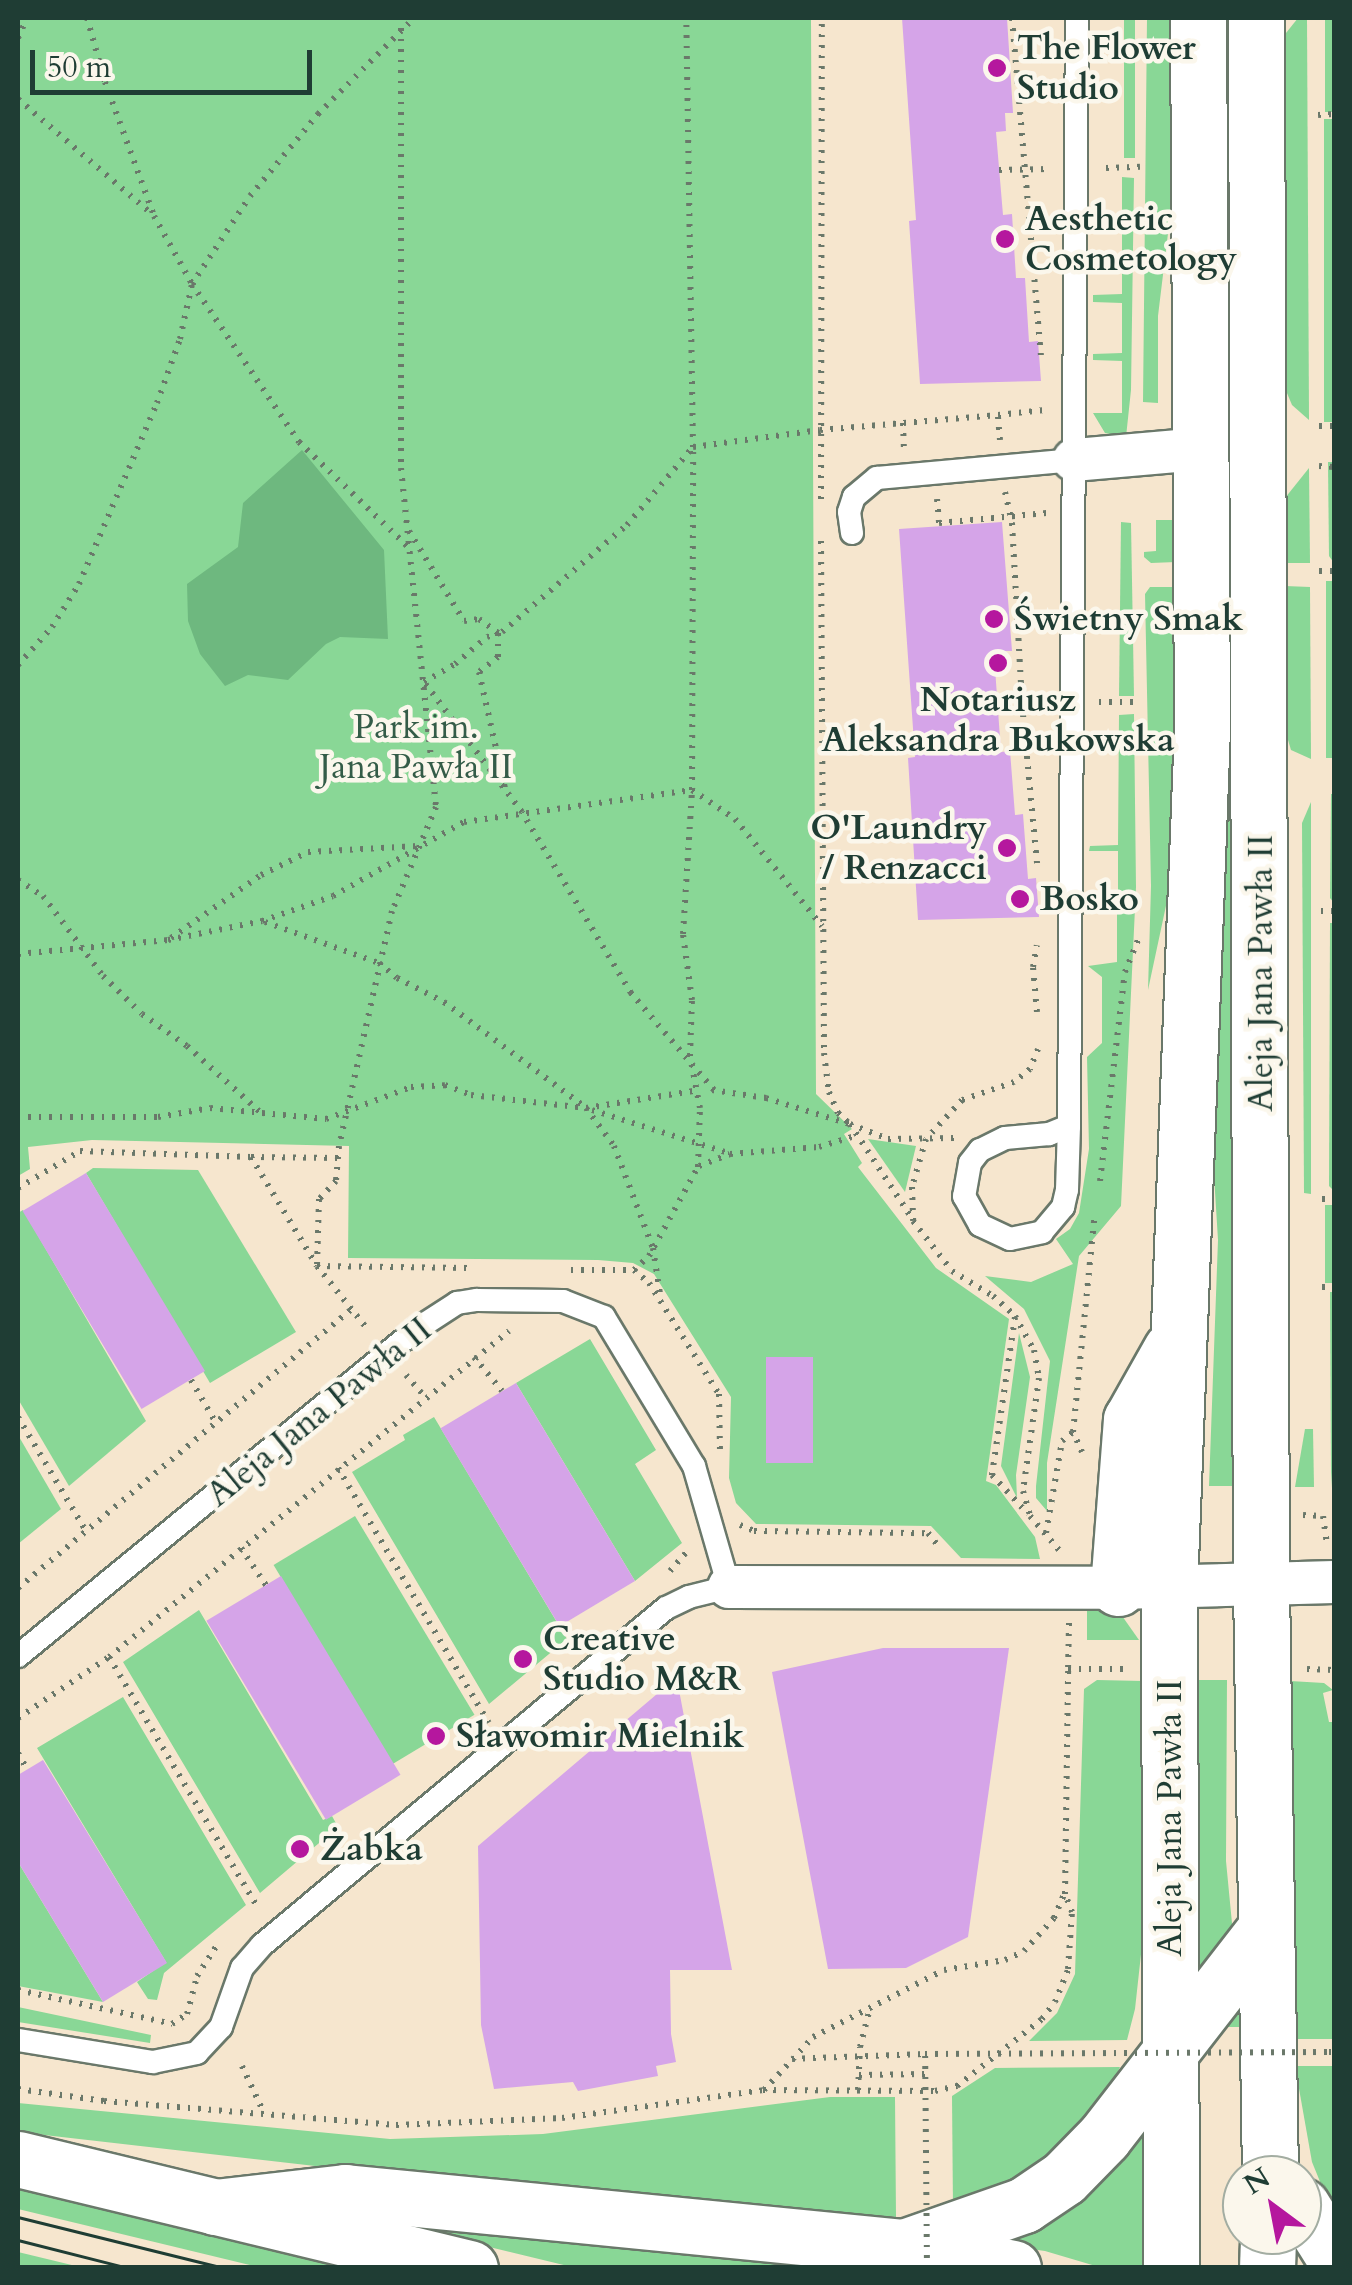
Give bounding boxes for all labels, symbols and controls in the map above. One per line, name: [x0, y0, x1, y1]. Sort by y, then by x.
place label: The Flower Studio: [1017, 27, 1196, 109]
scale bar: [35, 30, 318, 92]
text: 50 m: [47, 47, 111, 88]
marker: The Flower Studio: [986, 57, 1008, 79]
place label: Aesthetic Cosmetology: [1025, 198, 1237, 280]
marker: Aesthetic Cosmetology: [994, 228, 1016, 250]
place label: Świetny Smak: [1014, 598, 1243, 640]
marker: Świetny Smak: [983, 608, 1005, 630]
marker: Notariusz Aleksandra Bukowska: [987, 652, 1009, 674]
place label: Notariusz Aleksandra Bukowska: [821, 679, 1175, 761]
park label: Park im. Jana Pawła II: [319, 706, 513, 788]
place label: O'Laundry / Renzacci: [810, 807, 987, 889]
street label: Aleja Jana Pawła II: [1240, 834, 1282, 1112]
marker: O'Laundry / Renzacci: [996, 837, 1018, 859]
place label: Bosko: [1040, 878, 1139, 920]
marker: Bosko: [1009, 888, 1031, 910]
street label: Aleja Jana Pawła II: [198, 1308, 440, 1516]
place label: Creative Studio M&R: [543, 1618, 741, 1700]
marker: Creative Studio M&R: [512, 1648, 534, 1670]
street label: Aleja Jana Pawła II: [1149, 1679, 1191, 1957]
place label: Sławomir Mielnik: [456, 1715, 744, 1757]
marker: Sławomir Mielnik: [425, 1725, 447, 1747]
place label: Żabka: [320, 1828, 423, 1870]
marker: Żabka: [289, 1838, 311, 1860]
north arrow: [1222, 2155, 1322, 2255]
text: N: [1237, 2159, 1278, 2204]

